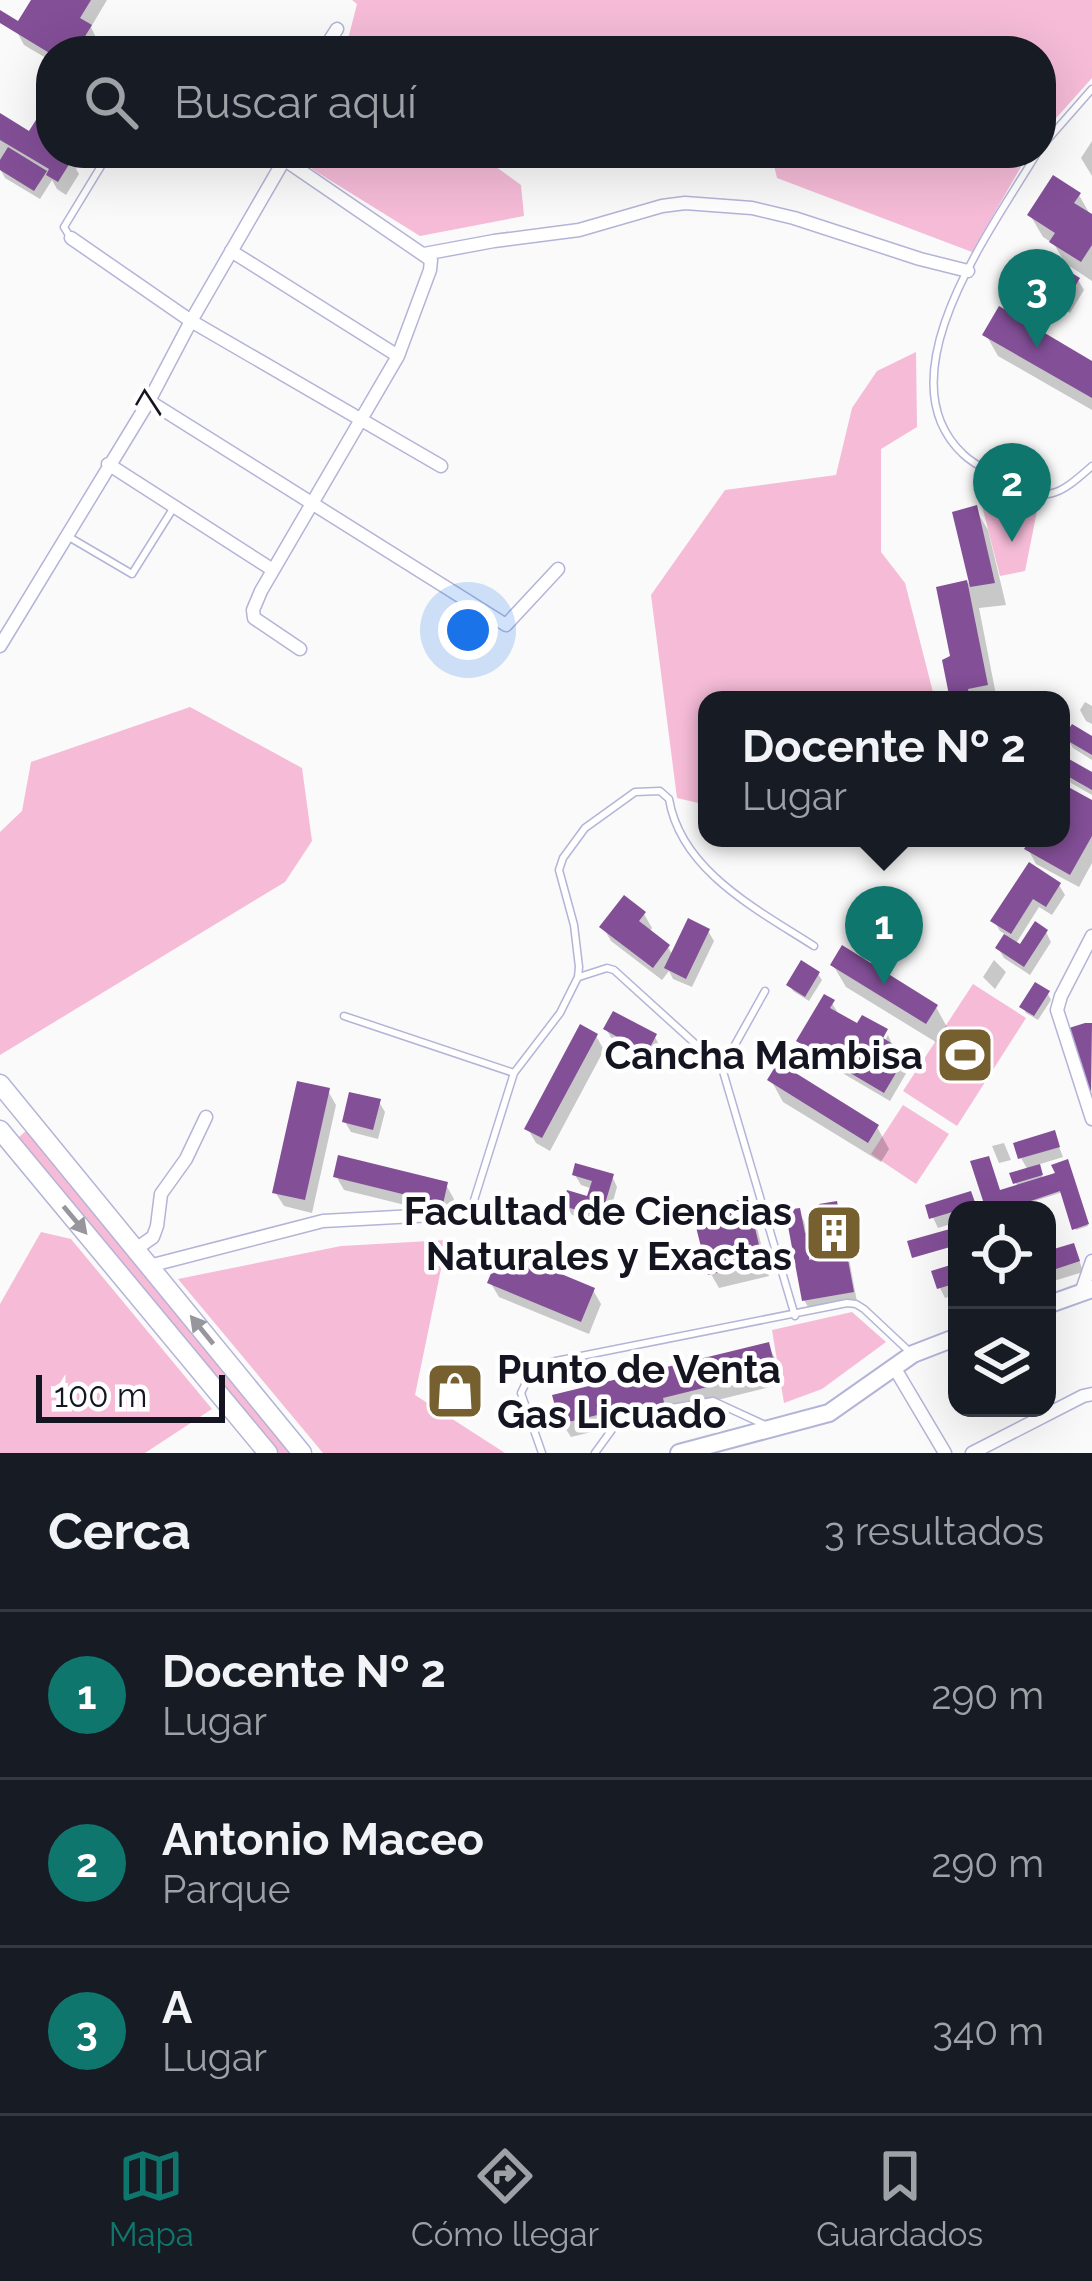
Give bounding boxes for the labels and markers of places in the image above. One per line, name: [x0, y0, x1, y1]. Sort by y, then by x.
pin: 3: [998, 249, 1076, 348]
pin: 2: [973, 443, 1051, 542]
pin: 1: [845, 886, 923, 985]
sports icon: Cancha Mambisa: [934, 1024, 996, 1086]
place label: Cancha Mambisa: [605, 1032, 923, 1078]
place label: Facultad de Ciencias Naturales y Exactas: [404, 1188, 792, 1279]
building icon: Facultad de Ciencias Naturales y Exactas: [803, 1202, 865, 1264]
place label: Punto de Venta Gas Licuado: [497, 1346, 781, 1437]
shop icon: Punto de Venta Gas Licuado: [424, 1360, 486, 1422]

